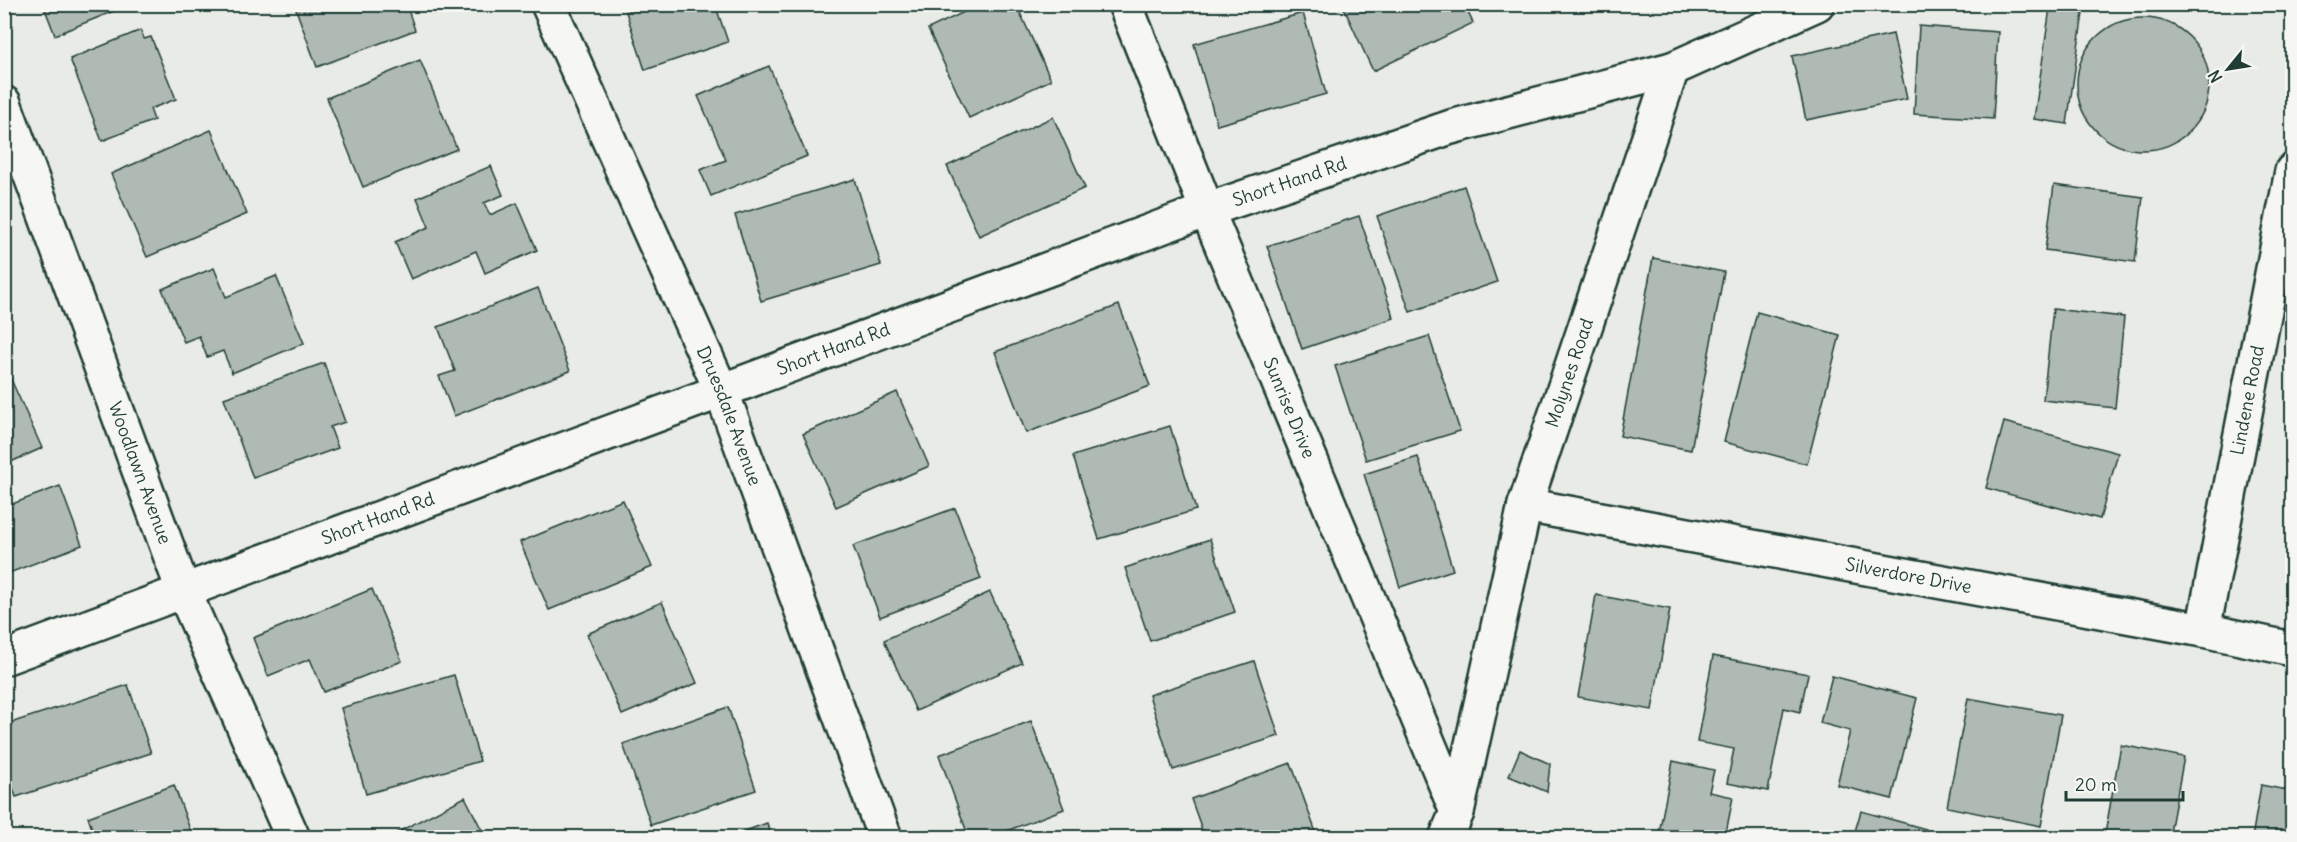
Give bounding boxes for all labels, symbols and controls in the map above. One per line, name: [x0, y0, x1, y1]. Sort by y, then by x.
north arrow: [2198, 39, 2258, 99]
text: N: [2204, 67, 2226, 86]
street label: Short Hand Rd: [1230, 151, 1350, 211]
street label: Molynes Road: [1540, 315, 1598, 430]
street label: Short Hand Rd: [774, 317, 893, 380]
street label: Druesdale Avenue: [692, 342, 767, 489]
street label: Lindene Road: [2225, 343, 2269, 457]
street label: Sunrise Drive: [1258, 354, 1321, 462]
street label: Woodlawn Avenue: [104, 398, 177, 547]
street label: Short Hand Rd: [318, 487, 438, 550]
street label: Silverdore Drive: [1844, 552, 1974, 598]
scale bar: [2066, 764, 2183, 802]
text: 20 m: [2075, 773, 2117, 796]

